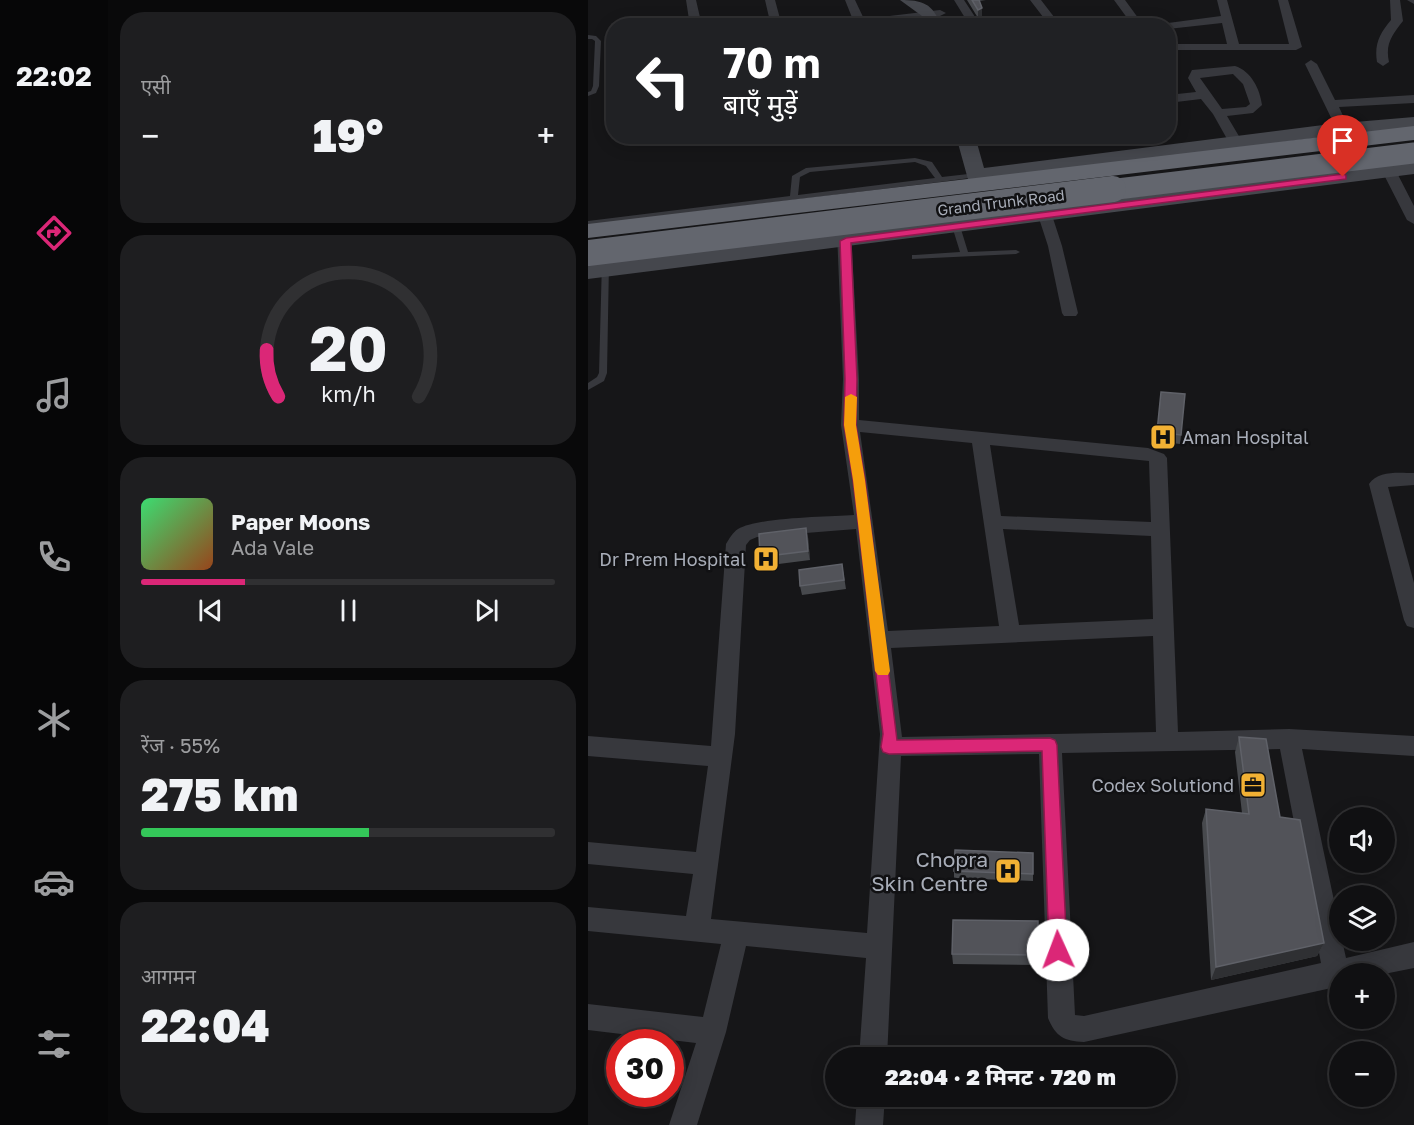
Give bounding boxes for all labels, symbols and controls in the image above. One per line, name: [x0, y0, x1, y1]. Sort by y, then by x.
text: 70 m: [723, 37, 820, 87]
icon: left: [624, 42, 702, 120]
text: 22:02: [16, 60, 92, 92]
text: एसी: [141, 74, 171, 98]
text: बाएँ मुड़ें: [723, 88, 798, 120]
text: 19°: [313, 108, 383, 162]
pin: [1317, 115, 1368, 177]
text: −: [141, 116, 159, 155]
text: +: [537, 116, 555, 155]
icon: arrive: [1326, 124, 1359, 157]
street label: Grand Trunk Road: [936, 185, 1066, 219]
icon: directions: [33, 212, 75, 254]
text: 20: [309, 310, 387, 385]
icon: music: [33, 374, 75, 416]
text: km/h: [321, 381, 375, 407]
hospital icon: Aman Hospital: [1148, 422, 1178, 452]
place label: Aman Hospital: [1182, 426, 1309, 448]
text: Paper Moons: [231, 508, 370, 535]
text: Ada Vale: [231, 535, 314, 559]
icon: phone: [33, 536, 75, 578]
hospital icon: Dr Prem Hospital: [751, 544, 781, 574]
place label: Dr Prem Hospital: [599, 548, 746, 570]
icon: previous: [194, 594, 227, 627]
icon: pause: [332, 594, 365, 627]
icon: next: [470, 594, 503, 627]
icon: climate: [33, 699, 75, 741]
text: रेंज · 55%: [141, 733, 220, 757]
text: 275 km: [141, 767, 298, 821]
office icon: Codex Solutiond: [1238, 770, 1268, 800]
place label: Codex Solutiond: [1091, 774, 1234, 796]
map controls: [1329, 807, 1395, 1107]
button: sound: [1329, 807, 1395, 873]
place label: Chopra Skin Centre: [871, 846, 988, 896]
hospital icon: Chopra Skin Centre: [993, 856, 1023, 886]
icon: car: [33, 861, 75, 903]
button: layers: [1329, 885, 1395, 951]
position arrow: [1026, 918, 1090, 982]
button: +: [1329, 963, 1395, 1029]
text: आगमन: [141, 964, 196, 988]
text: 22:04: [141, 998, 270, 1052]
icon: filters: [33, 1023, 75, 1065]
speed limit sign: 30: [606, 1029, 684, 1107]
button: −: [1329, 1041, 1395, 1107]
text: 22:04 · 2 मिनट · 720 m: [885, 1063, 1116, 1090]

